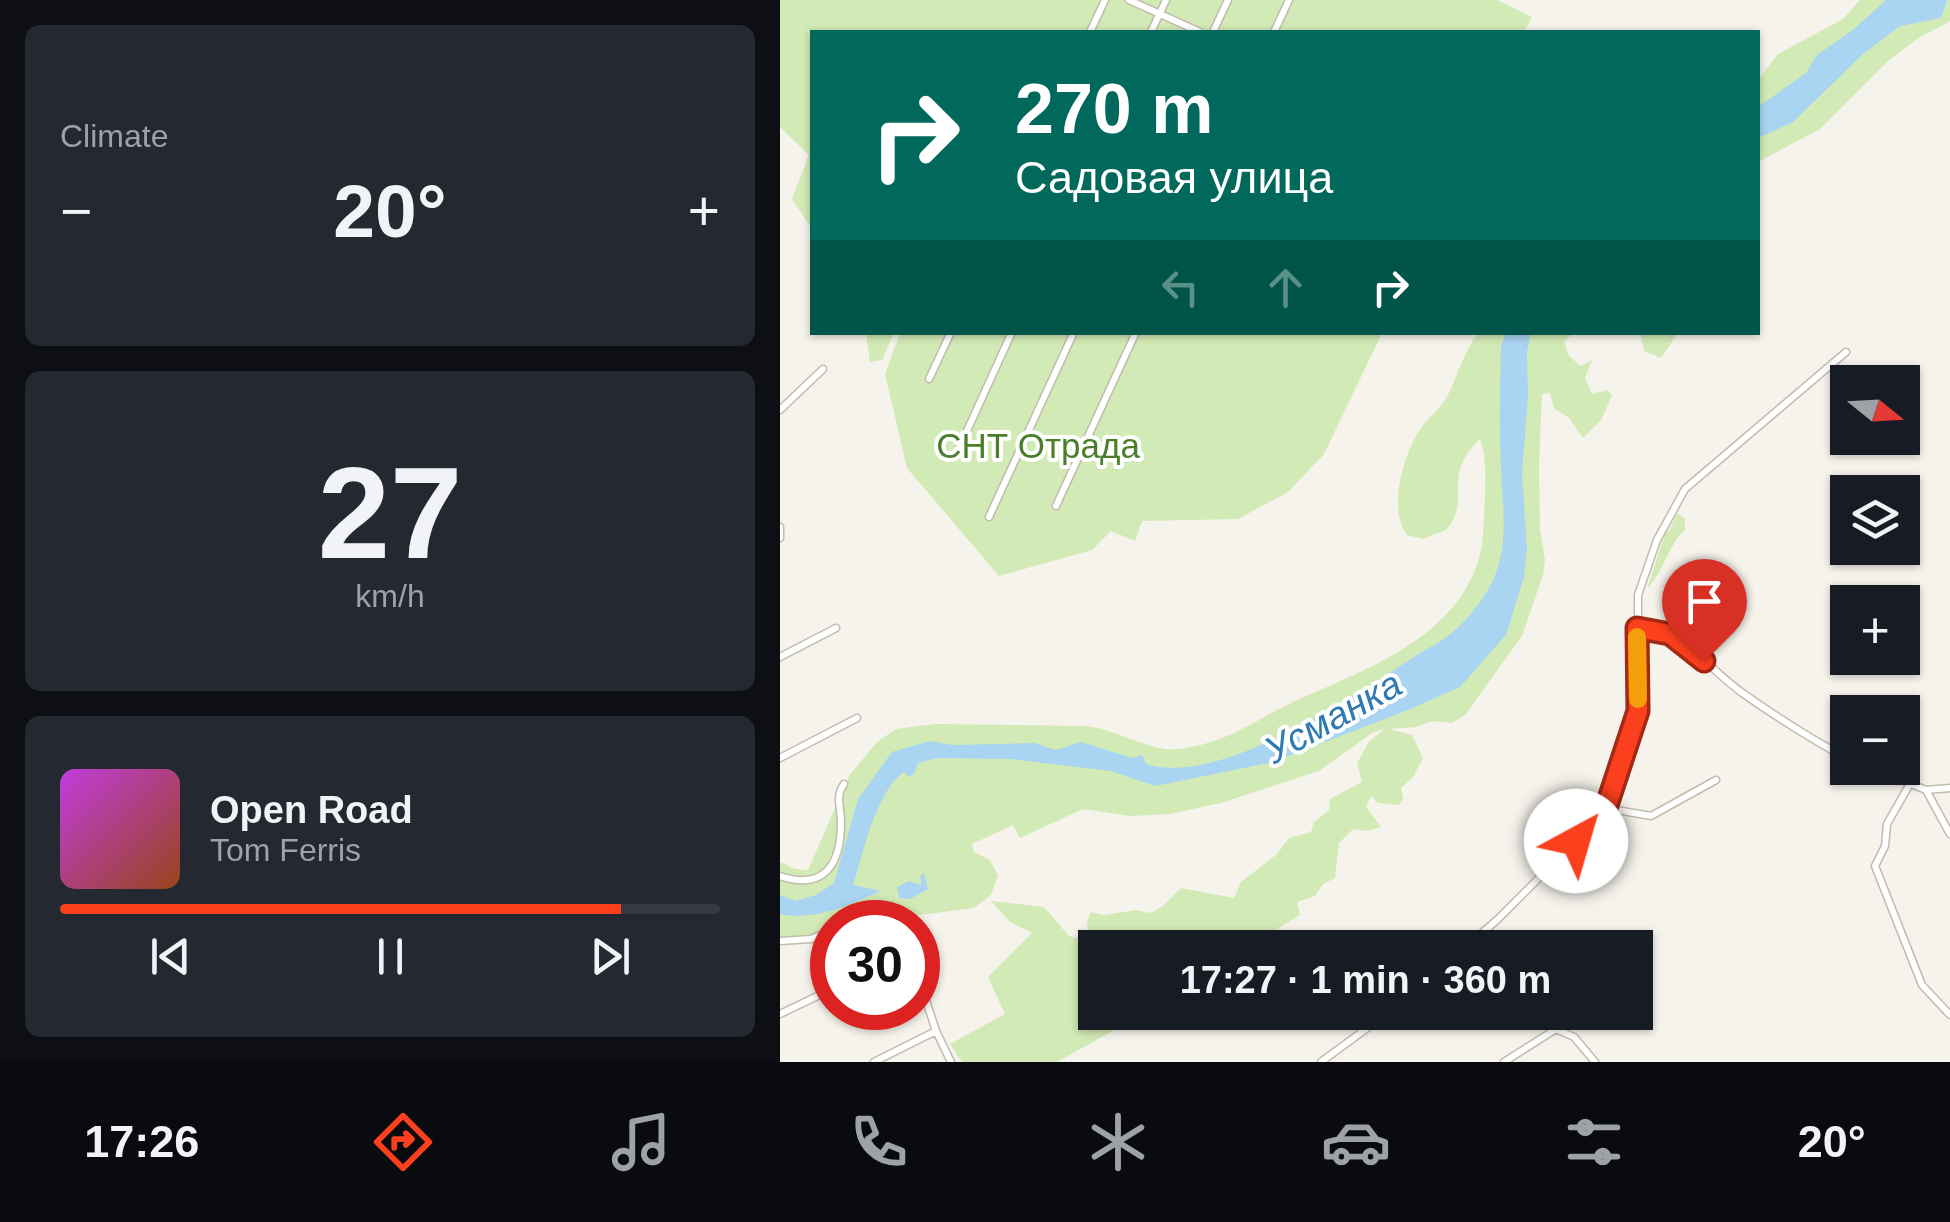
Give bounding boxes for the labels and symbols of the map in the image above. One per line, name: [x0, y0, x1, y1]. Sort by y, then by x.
north arrow: [1830, 365, 1920, 455]
park label: СНТ Отрада: [936, 426, 1140, 465]
pin: [1662, 559, 1747, 662]
water label: Усманка: [1257, 662, 1409, 772]
position arrow: [1524, 789, 1628, 893]
speed limit sign: 30: [810, 900, 940, 1030]

